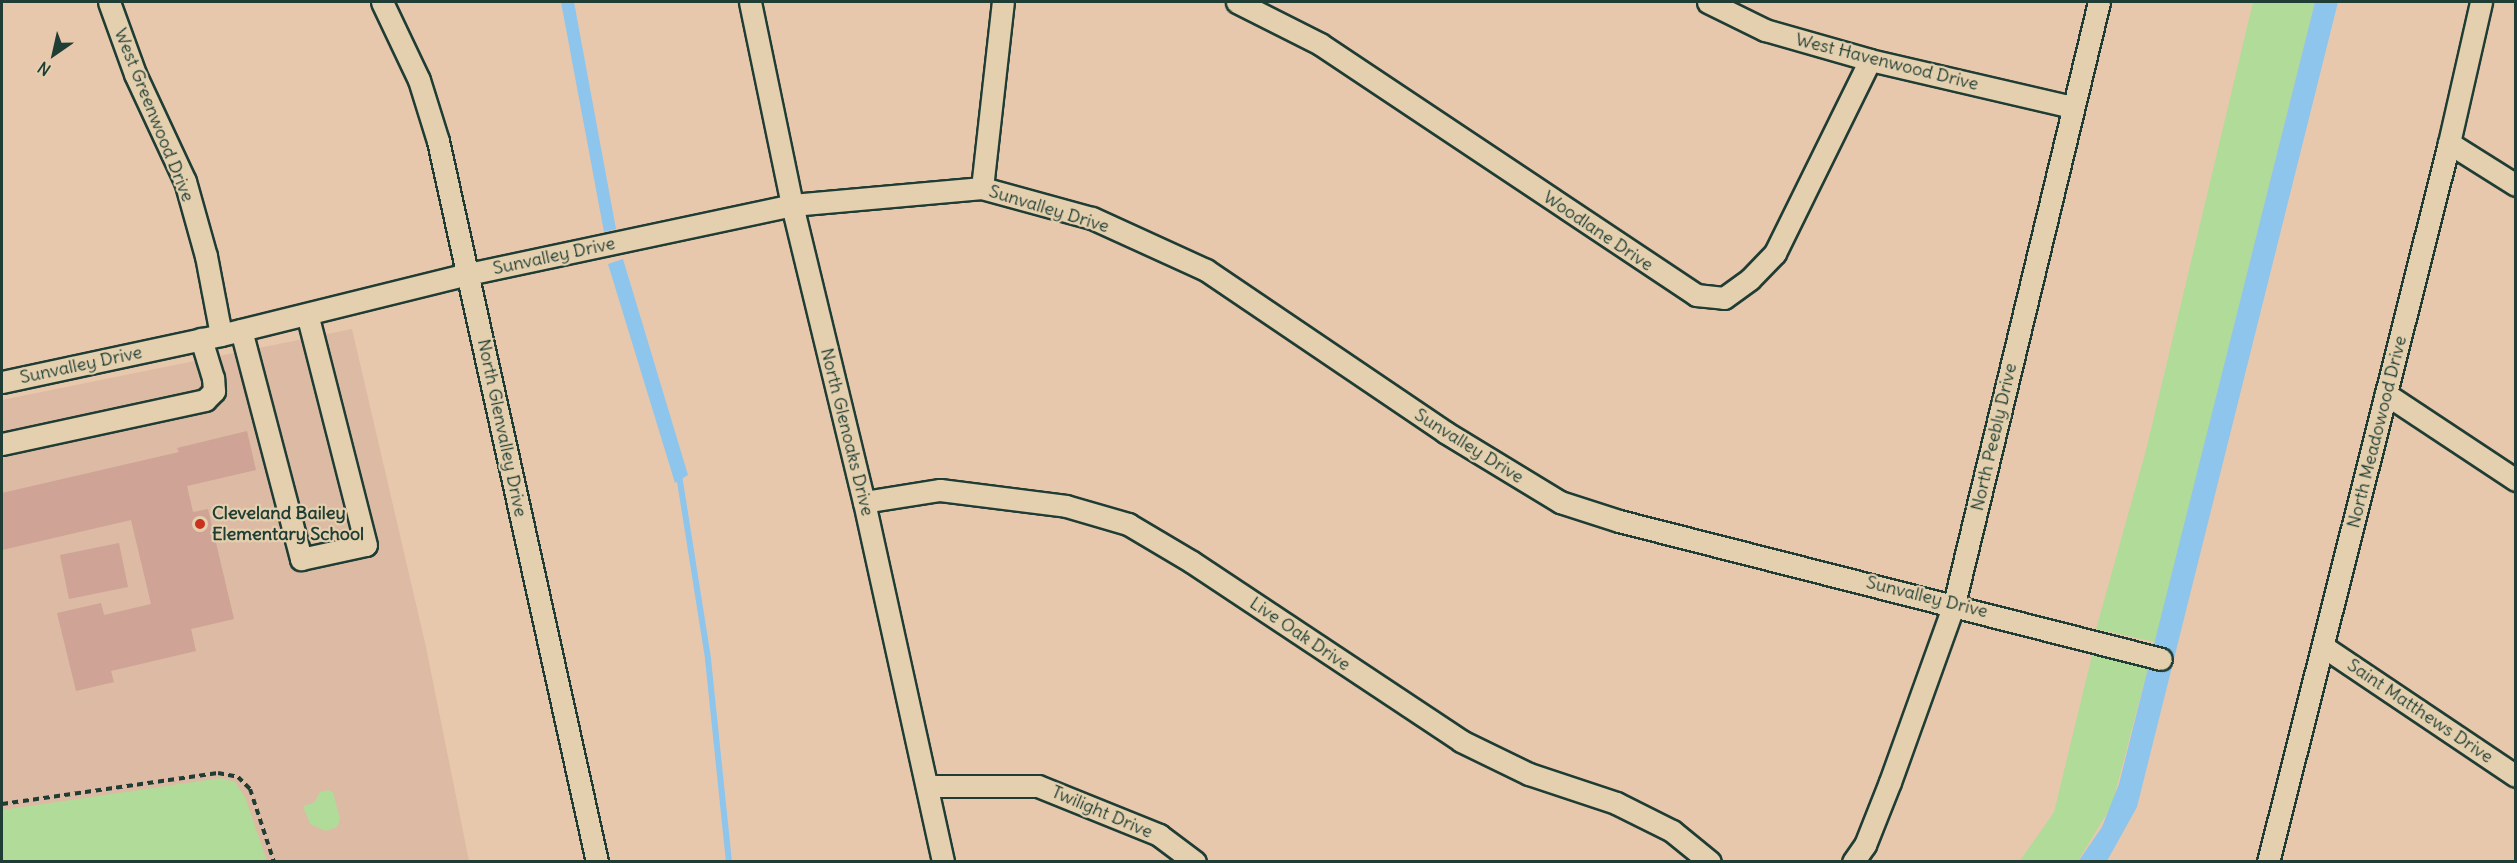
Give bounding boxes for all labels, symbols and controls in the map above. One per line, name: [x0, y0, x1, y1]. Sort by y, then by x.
north arrow: [24, 24, 84, 84]
street label: West Greenwood Drive: [109, 25, 199, 205]
street label: West Havenwood Drive: [1793, 29, 1981, 95]
text: N: [34, 58, 54, 80]
street label: Sunvalley Drive: [986, 180, 1112, 238]
street label: Woodlane Drive: [1539, 186, 1657, 276]
street label: Sunvalley Drive: [491, 232, 617, 280]
street label: North Meadowood Drive: [2343, 334, 2411, 530]
street label: North Glenvalley Drive: [473, 337, 531, 519]
street label: Sunvalley Drive: [18, 341, 144, 389]
street label: North Glenoaks Drive: [816, 346, 878, 518]
street label: North Peebly Drive: [1966, 361, 2022, 513]
street label: Sunvalley Drive: [1410, 404, 1528, 488]
place label: Cleveland Bailey Elementary School: [212, 503, 364, 546]
marker: Cleveland Bailey Elementary School: [193, 517, 207, 531]
street label: Sunvalley Drive: [1864, 571, 1990, 623]
street label: Live Oak Drive: [1246, 592, 1354, 676]
street label: Saint Matthews Drive: [2343, 654, 2497, 768]
street label: Twilight Drive: [1048, 781, 1156, 843]

